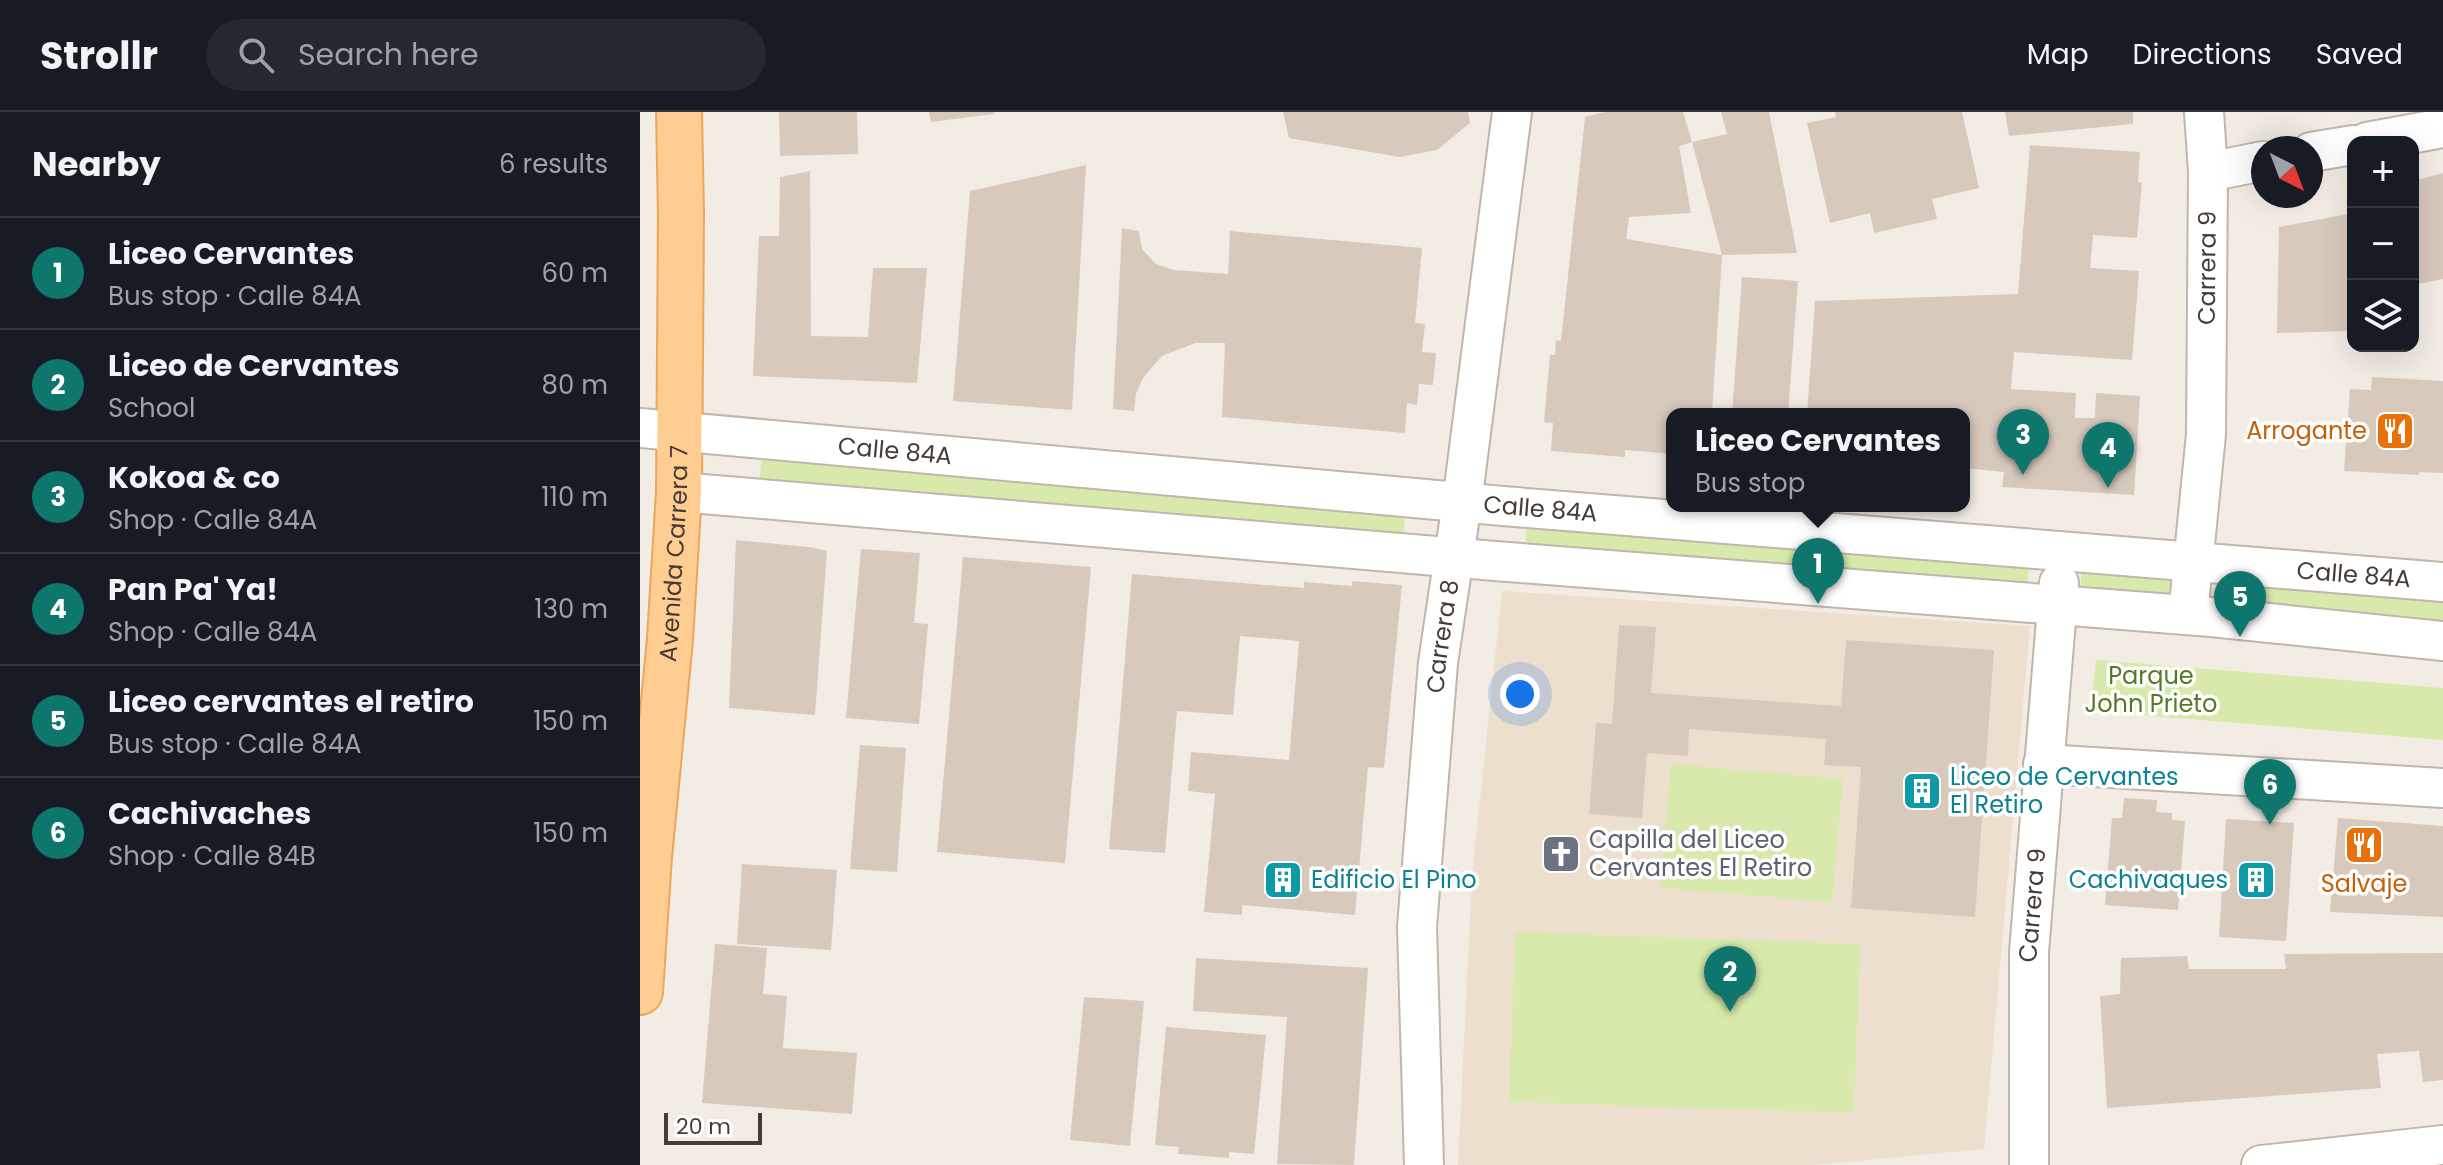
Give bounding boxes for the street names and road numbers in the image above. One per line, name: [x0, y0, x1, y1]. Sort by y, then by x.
street label: Carrera 9: [2190, 211, 2224, 325]
street label: Calle 84A: [837, 429, 953, 472]
street label: Avenida Carrera 7: [651, 445, 695, 663]
street label: Calle 84A: [1482, 487, 1599, 530]
street label: Calle 84A: [2295, 553, 2412, 595]
street label: Carrera 8: [1419, 577, 1466, 694]
street label: Carrera 9: [2012, 847, 2053, 962]

